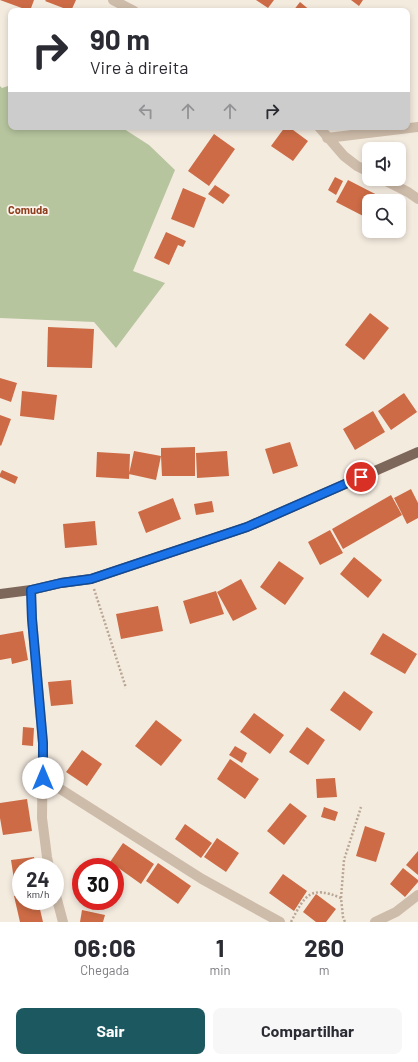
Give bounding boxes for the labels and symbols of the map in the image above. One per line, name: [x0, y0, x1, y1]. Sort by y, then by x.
district label: Comuda: [8, 203, 48, 216]
pin: [344, 460, 378, 494]
position arrow: [22, 757, 64, 799]
speed limit sign: 30: [72, 858, 124, 910]

